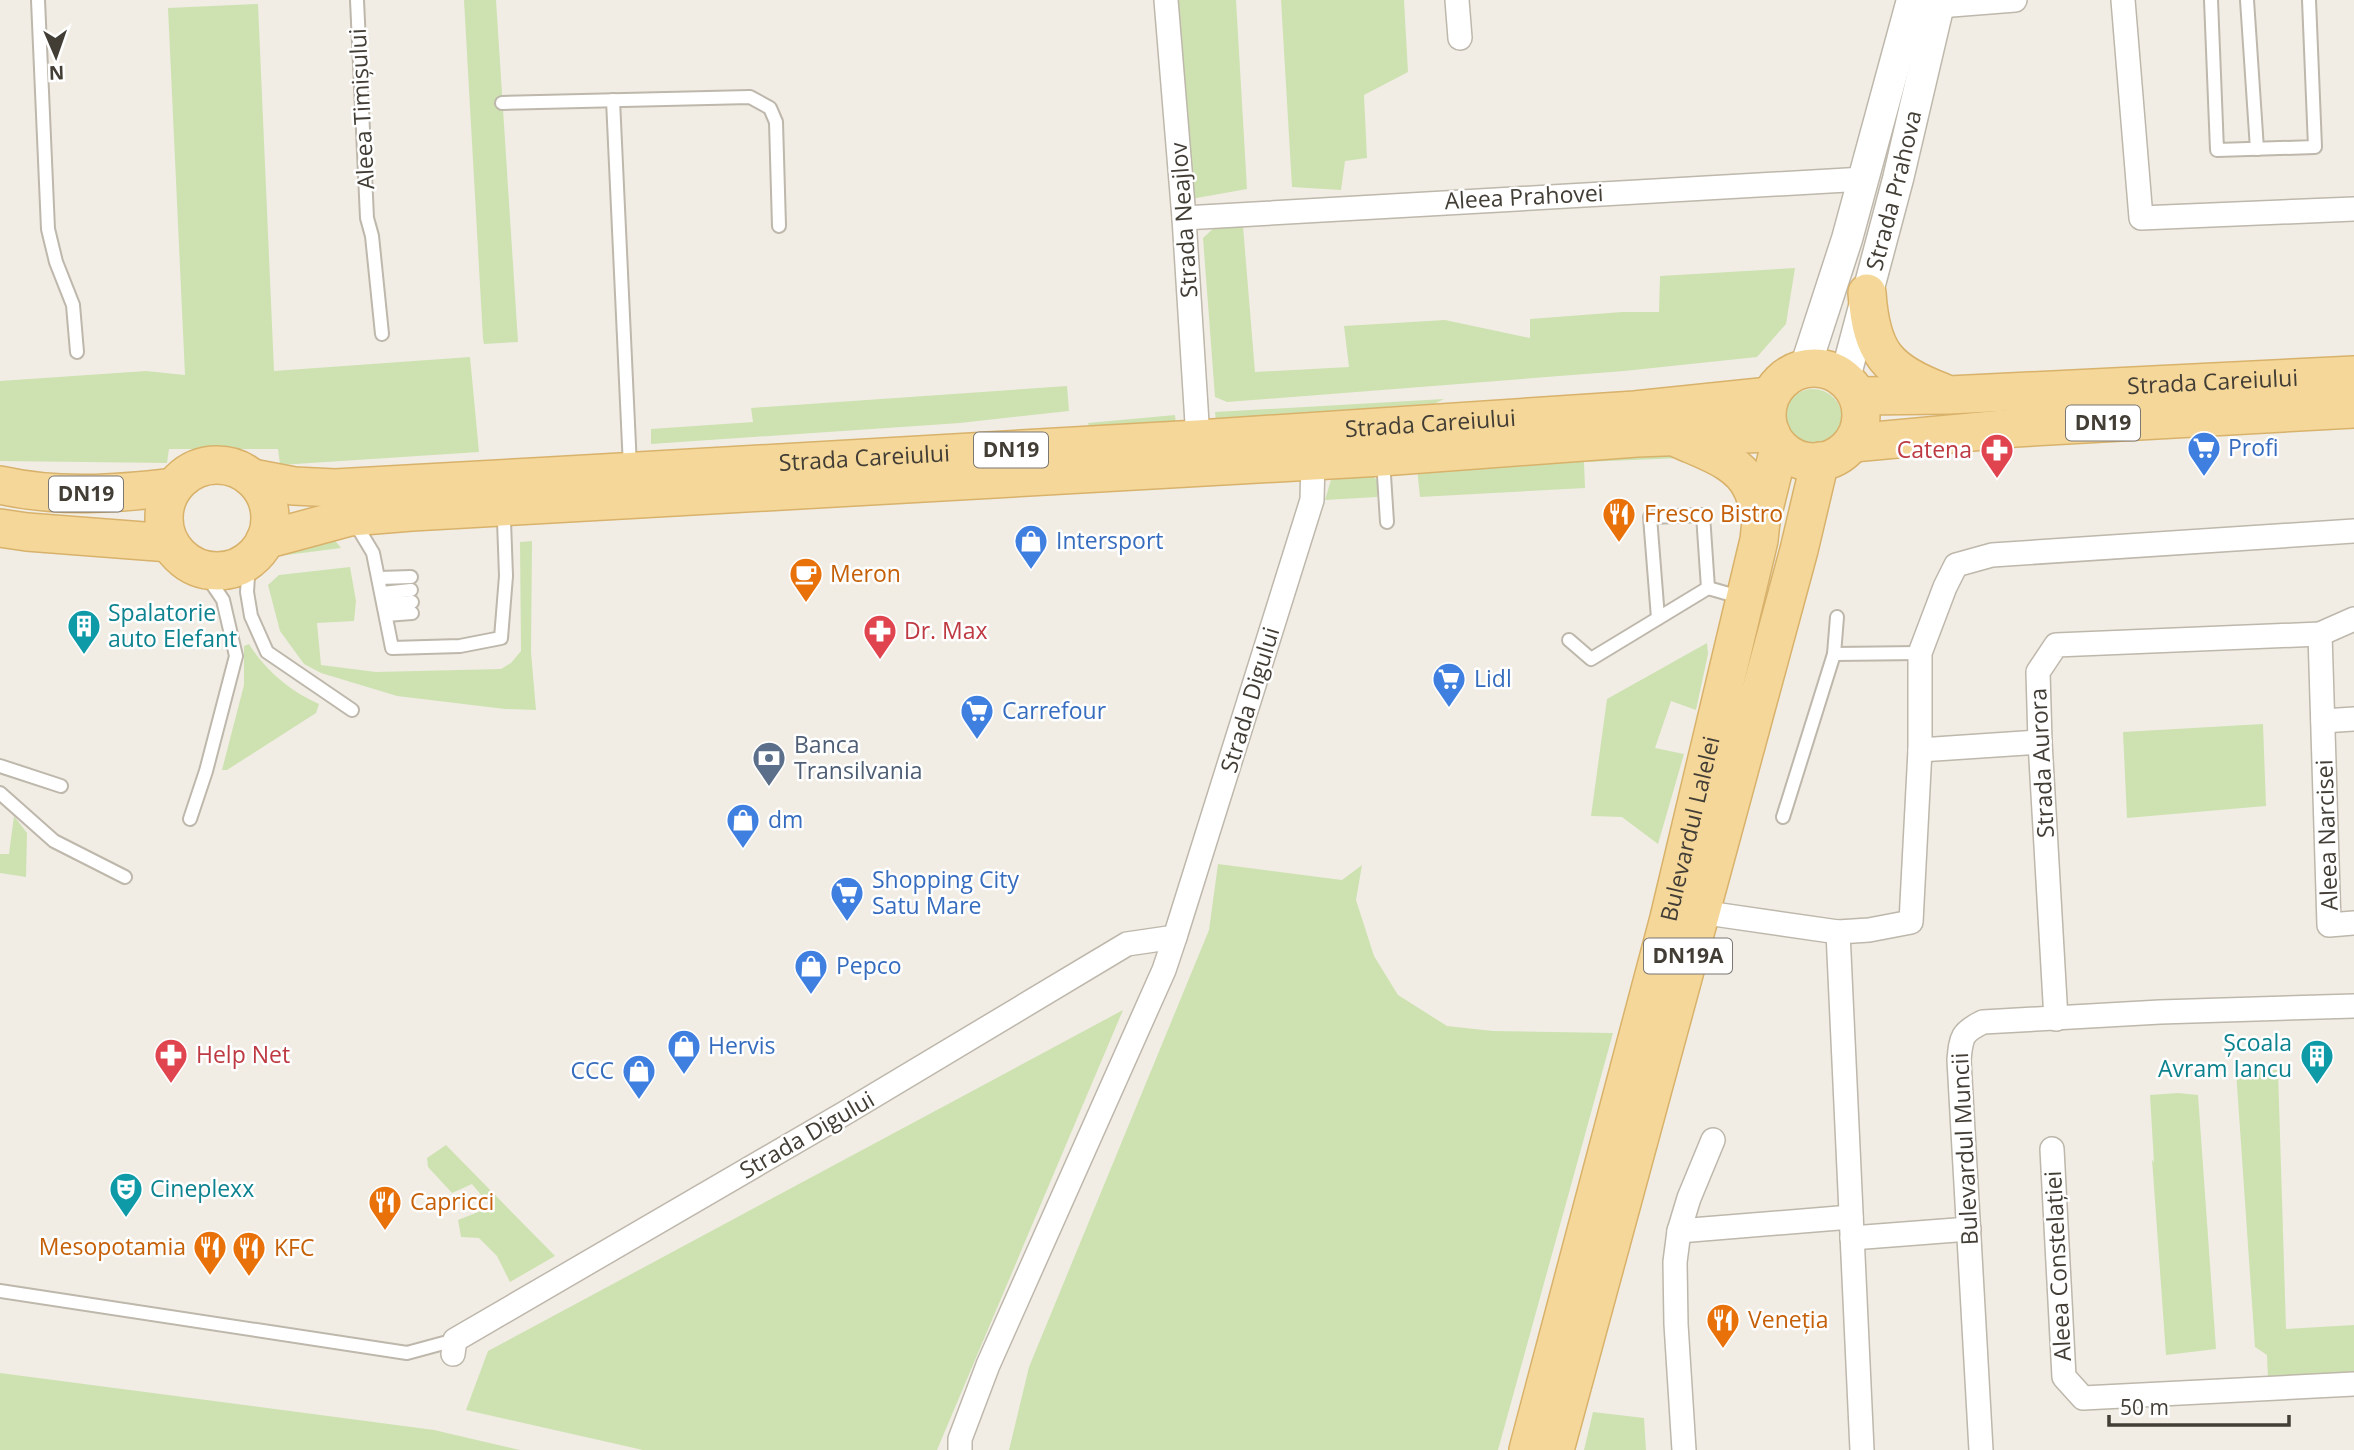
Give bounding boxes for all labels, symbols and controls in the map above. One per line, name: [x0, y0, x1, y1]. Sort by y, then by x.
north arrow: [21, 21, 91, 91]
street label: Aleea Timișului: [341, 28, 381, 190]
text: N: [48, 60, 65, 86]
street label: Strada Prahova: [1857, 107, 1929, 274]
street label: Strada Neajlov: [1162, 141, 1204, 299]
street label: Aleea Prahovei: [1444, 176, 1604, 216]
street label: Strada Careiului: [2126, 361, 2299, 401]
street label: Strada Careiului: [1344, 401, 1517, 444]
road number: DN19: [2066, 406, 2140, 440]
supermarket icon: Profi: [2185, 429, 2223, 478]
pharmacy icon: Catena: [1978, 431, 2016, 480]
place label: Profi: [2228, 431, 2279, 463]
road number: DN19: [974, 433, 1048, 468]
place label: Catena: [1897, 433, 1972, 465]
street label: Strada Careiului: [778, 436, 951, 478]
road number: DN19: [49, 476, 123, 512]
restaurant icon: Fresco Bistro: [1600, 495, 1638, 544]
place label: Fresco Bistro: [1644, 497, 1783, 529]
shop icon: Intersport: [1012, 522, 1050, 571]
place label: Intersport: [1056, 524, 1164, 556]
cafe icon: Meron: [787, 555, 825, 604]
place label: Meron: [830, 557, 901, 589]
place label: Spalatorie auto Elefant: [108, 596, 237, 654]
building icon: Spalatorie auto Elefant: [65, 607, 103, 656]
pharmacy icon: Dr. Max: [861, 612, 899, 661]
place label: Dr. Max: [904, 614, 988, 646]
street label: Strada Digului: [1212, 623, 1286, 776]
supermarket icon: Lidl: [1430, 660, 1468, 709]
place label: Lidl: [1474, 662, 1512, 694]
street label: Strada Aurora: [2021, 687, 2061, 839]
supermarket icon: Carrefour: [958, 692, 996, 741]
place label: Carrefour: [1002, 694, 1107, 726]
place label: Banca Transilvania: [794, 728, 923, 786]
street label: Bulevardul Lalelei: [1652, 733, 1727, 924]
bank icon: Banca Transilvania: [750, 739, 788, 788]
street label: Aleea Narcisei: [2307, 759, 2345, 911]
shop icon: dm: [724, 801, 762, 850]
place label: dm: [768, 803, 803, 835]
place label: Shopping City Satu Mare: [872, 863, 1020, 921]
supermarket icon: Shopping City Satu Mare: [828, 874, 866, 923]
road number: DN19A: [1644, 939, 1732, 974]
shop icon: Pepco: [792, 947, 830, 996]
place label: Pepco: [836, 949, 902, 981]
place label: Școala Avram Iancu: [2158, 1026, 2292, 1084]
shop icon: Hervis: [665, 1027, 703, 1076]
place label: Hervis: [708, 1029, 776, 1061]
pharmacy icon: Help Net: [152, 1036, 190, 1085]
building icon: Școala Avram Iancu: [2298, 1037, 2336, 1086]
place label: Help Net: [196, 1038, 290, 1070]
shop icon: CCC: [620, 1052, 658, 1101]
street label: Bulevardul Muncii: [1943, 1052, 1985, 1246]
place label: CCC: [571, 1054, 614, 1086]
street label: Strada Digului: [733, 1083, 880, 1186]
theatre icon: Cineplexx: [107, 1170, 145, 1219]
street label: Aleea Constelației: [2036, 1170, 2078, 1362]
place label: Cineplexx: [150, 1172, 254, 1204]
restaurant icon: Capricci: [366, 1183, 404, 1232]
place label: Capricci: [410, 1185, 494, 1217]
restaurant icon: Mesopotamia: [191, 1228, 229, 1277]
restaurant icon: KFC: [230, 1229, 268, 1278]
place label: Mesopotamia: [39, 1230, 186, 1262]
place label: KFC: [274, 1231, 314, 1263]
restaurant icon: Veneția: [1704, 1301, 1742, 1350]
place label: Veneția: [1748, 1303, 1828, 1335]
scale bar: [2109, 1384, 2289, 1428]
text: 50 m: [2120, 1393, 2169, 1421]

